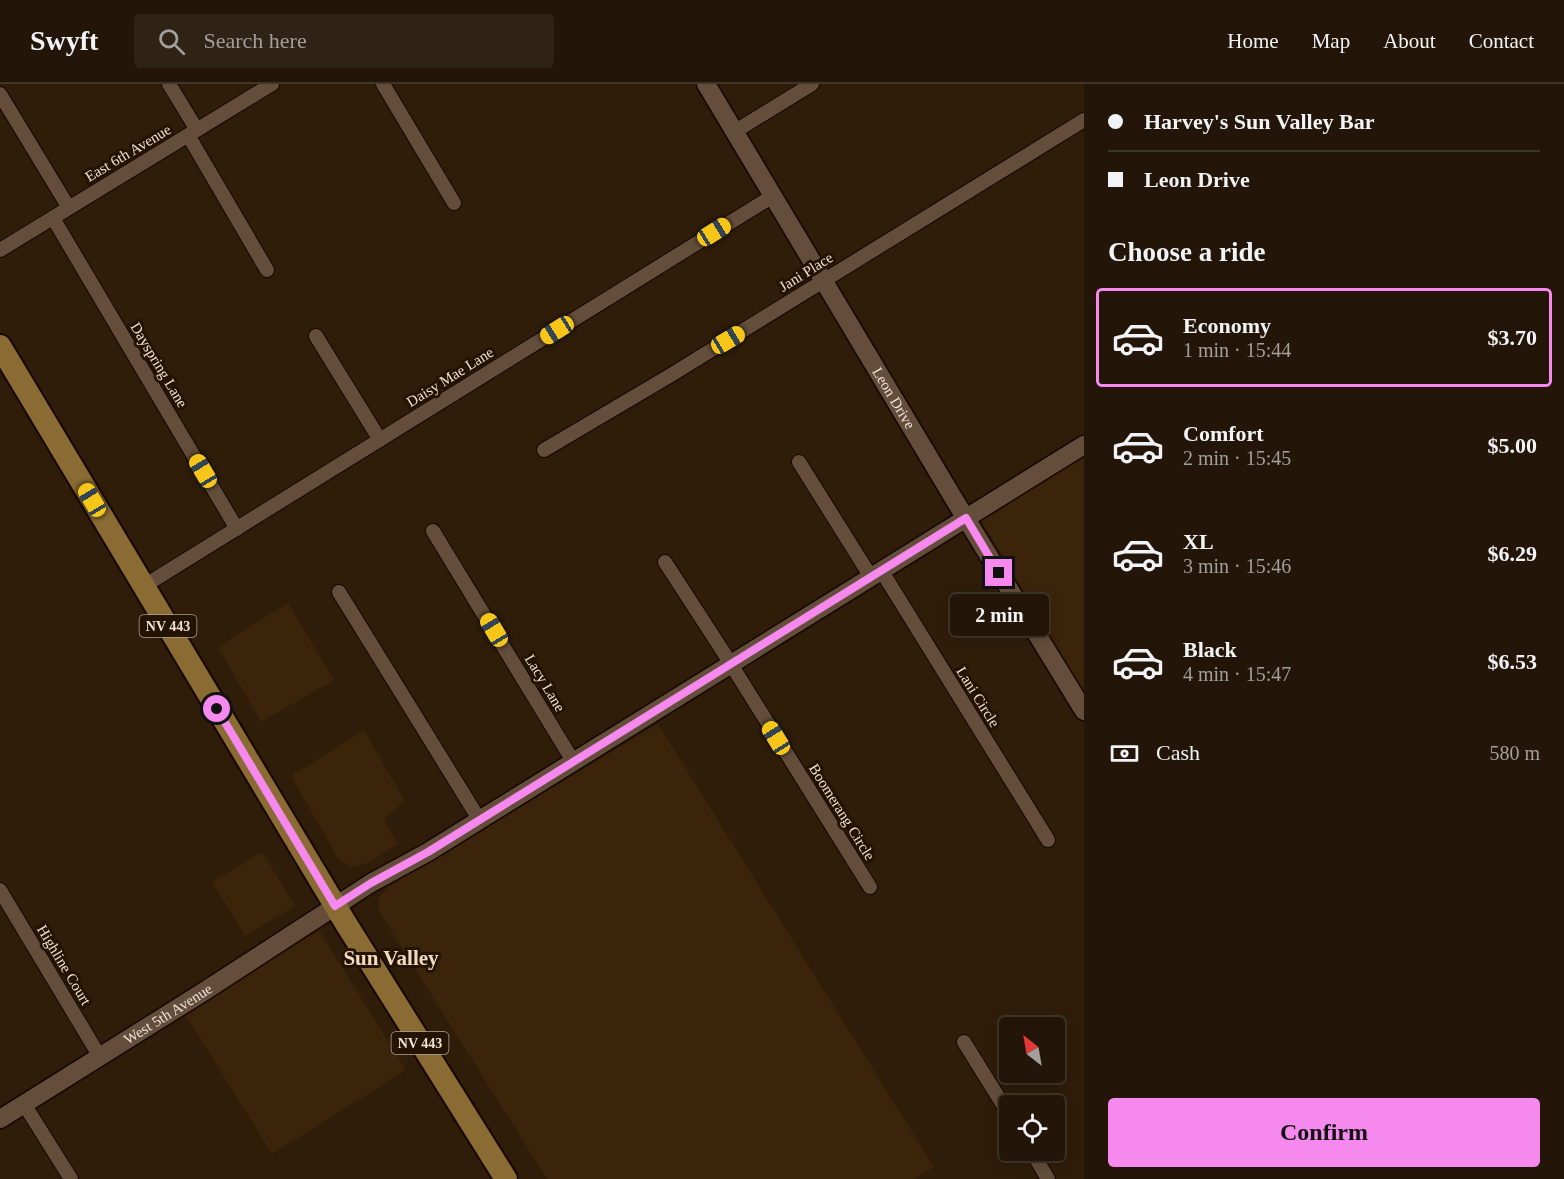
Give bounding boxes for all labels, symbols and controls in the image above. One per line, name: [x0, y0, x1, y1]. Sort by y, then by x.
search box: [134, 14, 554, 68]
text: Swyft: [30, 25, 98, 56]
icon: search: [155, 25, 188, 58]
text: Search here: [203, 28, 307, 53]
text: Home: [1227, 29, 1279, 53]
text: Map: [1312, 29, 1350, 53]
text: About: [1383, 29, 1436, 53]
text: Contact: [1469, 29, 1534, 53]
text: Harvey's Sun Valley Bar: [1144, 109, 1374, 134]
street label: East 6th Avenue: [82, 121, 174, 185]
text: Leon Drive: [1144, 167, 1250, 192]
car: [694, 215, 734, 249]
text: Choose a ride: [1108, 237, 1266, 267]
street label: Jani Place: [776, 249, 836, 295]
icon: car: [1111, 311, 1165, 365]
car: [537, 313, 577, 347]
text: Economy: [1183, 313, 1271, 338]
street label: Dayspring Lane: [127, 320, 191, 411]
car: [708, 323, 748, 357]
text: $3.70: [1488, 325, 1537, 350]
text: 1 min · 15:44: [1183, 339, 1291, 361]
street label: Daisy Mae Lane: [404, 344, 497, 410]
street label: Leon Drive: [869, 365, 918, 432]
icon: car: [1111, 419, 1165, 473]
text: Comfort: [1183, 421, 1264, 446]
text: $5.00: [1488, 433, 1537, 458]
text: 2 min · 15:45: [1183, 447, 1291, 469]
car: [186, 451, 220, 491]
car: [75, 480, 109, 520]
icon: car: [1111, 527, 1165, 581]
text: XL: [1183, 529, 1214, 554]
text: $6.29: [1488, 541, 1537, 566]
text: 3 min · 15:46: [1183, 555, 1291, 577]
route end: [985, 559, 1012, 586]
callout: 2 min: [950, 594, 1048, 636]
text: 2 min: [975, 604, 1024, 626]
car: [477, 610, 511, 650]
road number: NV 443: [140, 615, 196, 637]
icon: car: [1111, 635, 1165, 689]
text: Black: [1183, 637, 1237, 662]
text: $6.53: [1488, 649, 1537, 674]
street label: Lacy Lane: [522, 652, 568, 715]
text: 4 min · 15:47: [1183, 663, 1291, 685]
street label: Lani Circle: [953, 664, 1003, 730]
route start: [203, 695, 230, 722]
car: [759, 718, 793, 758]
icon: cash: [1108, 737, 1141, 770]
text: Cash: [1156, 740, 1200, 765]
text: 580 m: [1489, 742, 1540, 764]
street label: Boomerang Circle: [806, 761, 878, 863]
street label: Highline Court: [34, 922, 95, 1009]
district label: Sun Valley: [343, 946, 439, 970]
street label: West 5th Avenue: [121, 980, 215, 1048]
north arrow: [999, 1017, 1065, 1083]
map controls: [999, 1017, 1065, 1161]
road number: NV 443: [392, 1032, 448, 1054]
button: locate: [999, 1095, 1065, 1161]
button: Confirm: [1108, 1098, 1540, 1167]

